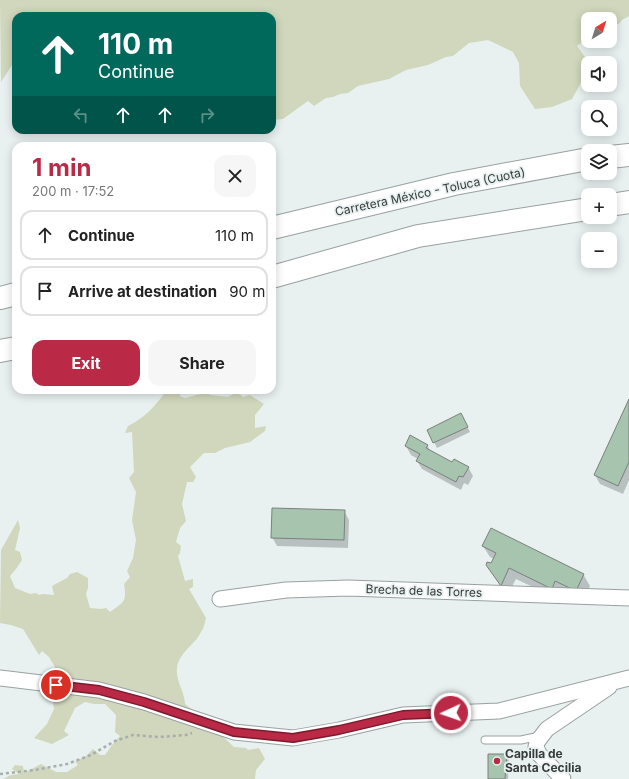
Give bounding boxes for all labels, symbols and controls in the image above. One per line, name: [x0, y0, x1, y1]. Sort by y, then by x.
north arrow: [581, 12, 617, 48]
map controls: [581, 12, 617, 268]
text: 110 m: [98, 27, 173, 61]
icon: ahead: [32, 28, 84, 80]
button: sound: [581, 56, 617, 92]
text: Continue: [98, 61, 175, 82]
button: search: [581, 100, 617, 136]
icon: left: [70, 104, 92, 126]
icon: ahead: [112, 104, 134, 126]
icon: ahead: [154, 104, 176, 126]
icon: right: [196, 104, 218, 126]
button: layers: [581, 144, 617, 180]
text: 1 min: [32, 153, 91, 182]
button: close: [214, 155, 256, 197]
street label: Carretera México - Toluca (Cuota): [333, 164, 526, 219]
text: 200 m · 17:52: [32, 183, 114, 199]
button: +: [581, 188, 617, 224]
icon: ahead: [34, 224, 56, 246]
text: Continue: [68, 226, 135, 245]
text: 110 m: [215, 226, 254, 245]
button: −: [581, 232, 617, 268]
icon: arrive: [34, 280, 56, 302]
text: Arrive at destination: [68, 282, 217, 301]
text: 90 m: [229, 282, 265, 301]
button: Exit: [32, 340, 140, 386]
button: Share: [148, 340, 256, 386]
street label: Brecha de las Torres: [365, 581, 483, 600]
pin: [39, 668, 73, 702]
icon: arrive: [45, 674, 67, 696]
position arrow: [430, 692, 472, 734]
place label: Capilla de Santa Cecilia: [505, 746, 581, 775]
marker: Capilla de Santa Cecilia: [492, 756, 502, 766]

